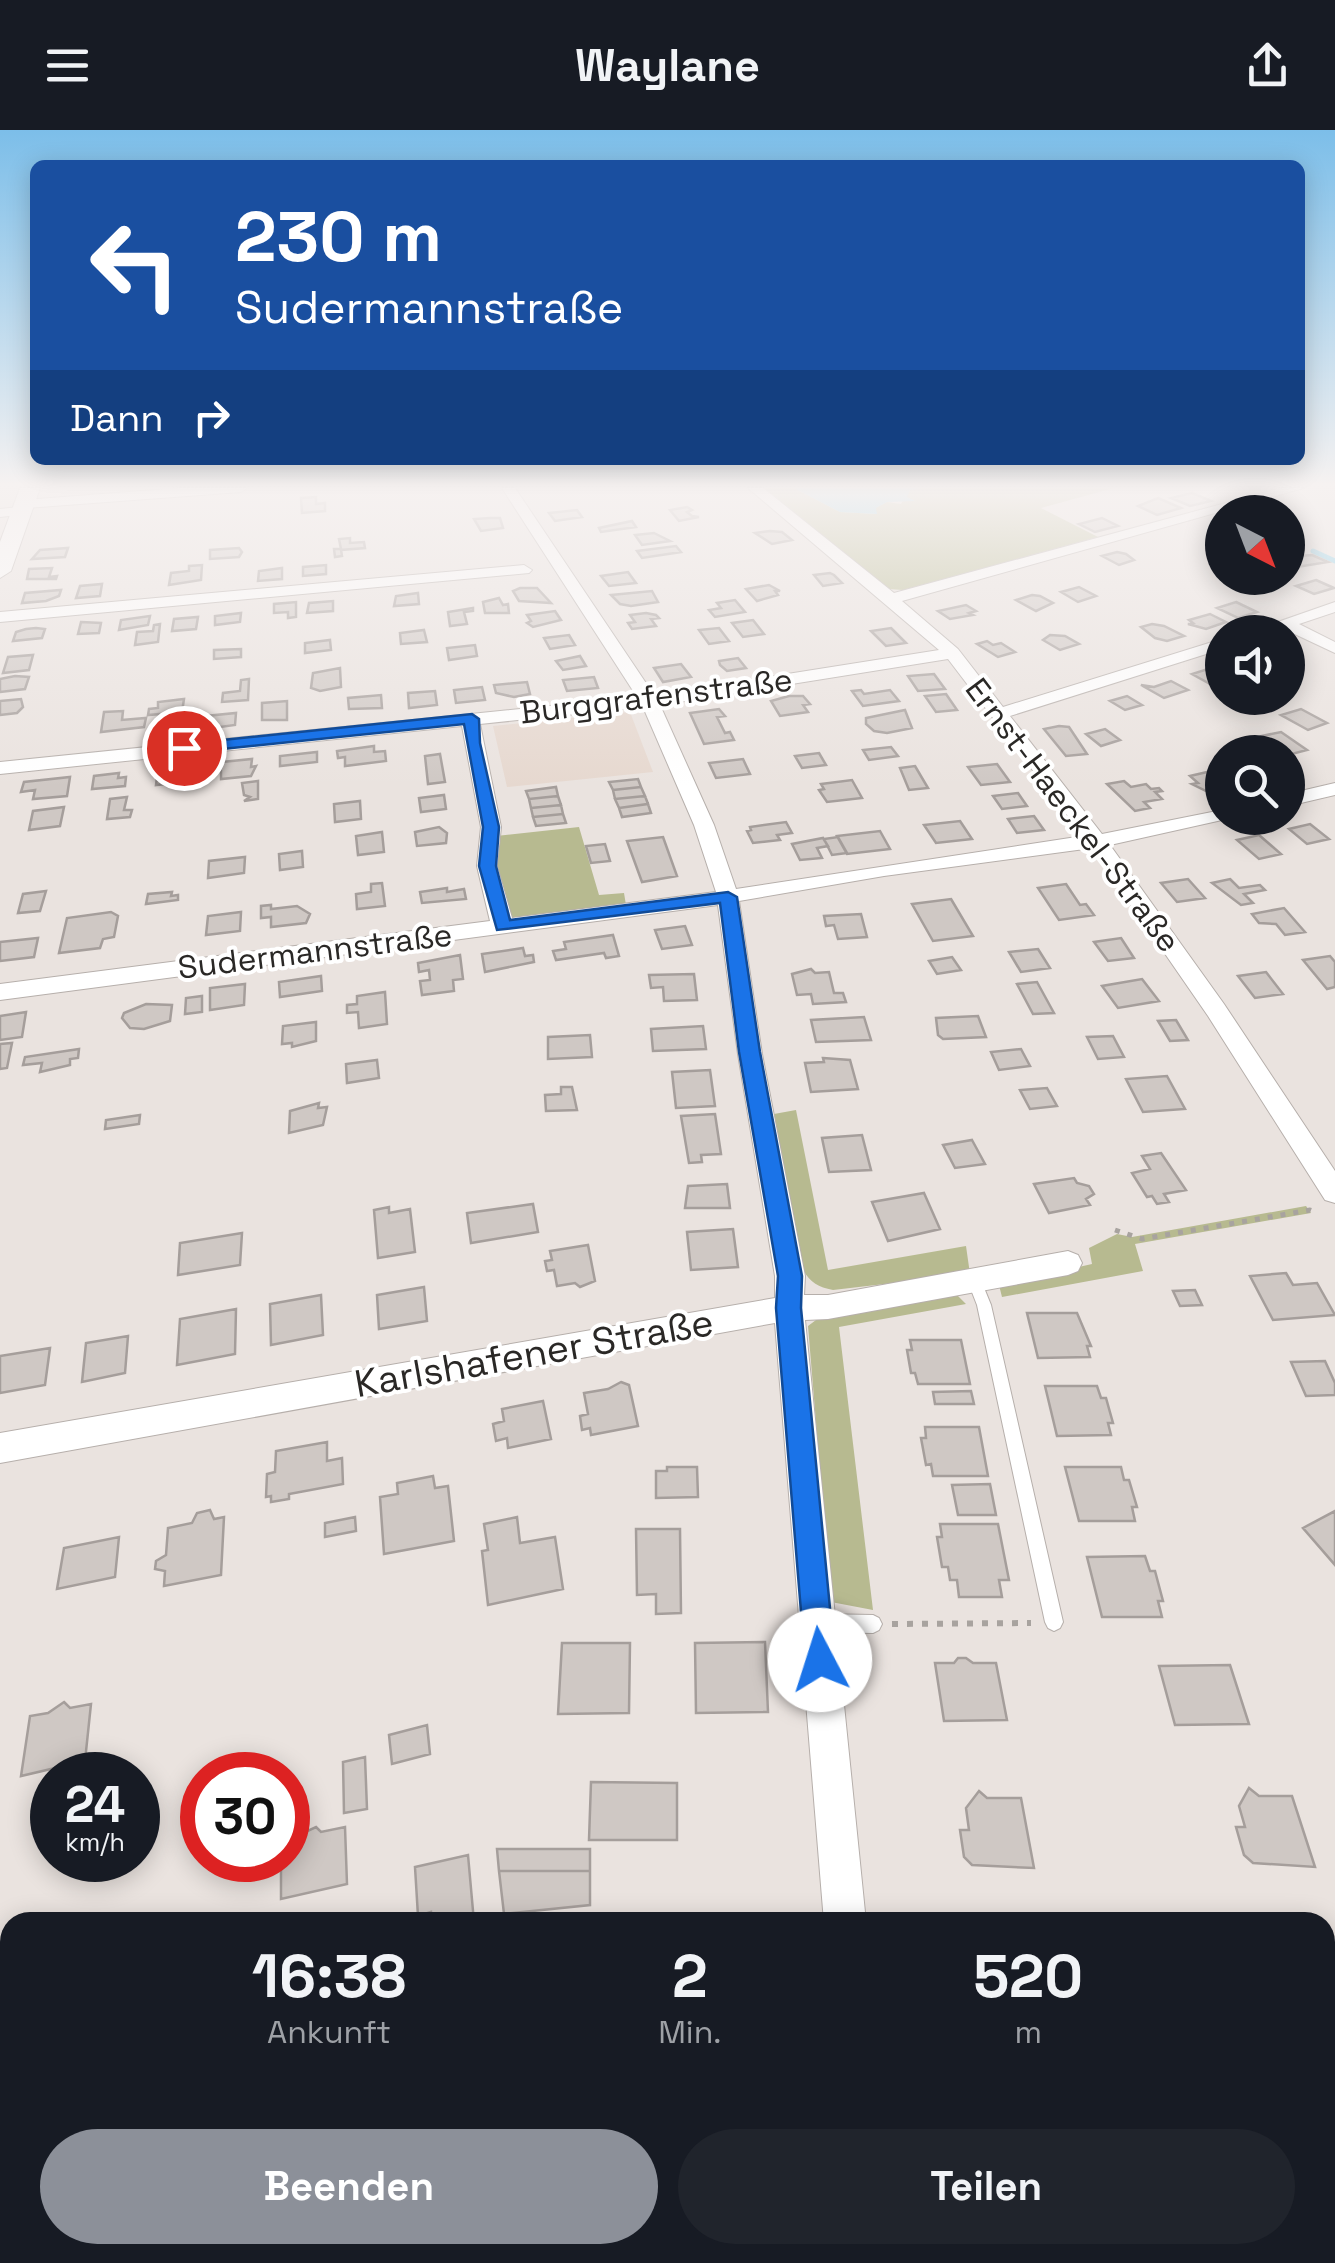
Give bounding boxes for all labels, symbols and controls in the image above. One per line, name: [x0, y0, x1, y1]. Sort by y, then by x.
text: Waylane: [575, 37, 760, 94]
icon: menu: [40, 38, 95, 93]
icon: share: [1240, 38, 1295, 93]
text: 230 m: [235, 192, 442, 281]
icon: left: [70, 200, 200, 330]
text: Sudermannstraße: [235, 279, 623, 336]
icon: right: [184, 390, 239, 445]
text: Dann: [70, 394, 164, 442]
north arrow: [1205, 495, 1305, 595]
map controls: [1205, 495, 1305, 835]
button: sound: [1205, 615, 1305, 715]
street label: Burggrafenstraße: [517, 659, 795, 733]
street label: Ernst-Haeckel-Straße: [957, 670, 1189, 960]
pin: [142, 706, 227, 791]
icon: arrive: [157, 721, 212, 776]
button: search: [1205, 735, 1305, 835]
street label: Sudermannstraße: [176, 914, 454, 988]
street label: Karlshafener Straße: [351, 1298, 717, 1408]
position arrow: [768, 1608, 872, 1712]
speed limit sign: 30: [180, 1752, 310, 1882]
text: 24: [65, 1773, 125, 1837]
text: km/h: [65, 1826, 125, 1858]
text: 16:38: [252, 1938, 406, 2015]
text: 2: [672, 1938, 708, 2015]
text: 520: [973, 1938, 1083, 2015]
text: Ankunft: [267, 2012, 391, 2052]
text: Min.: [658, 2012, 721, 2052]
text: m: [1014, 2012, 1042, 2052]
button: Beenden: [40, 2129, 658, 2244]
button: Teilen: [678, 2129, 1295, 2244]

